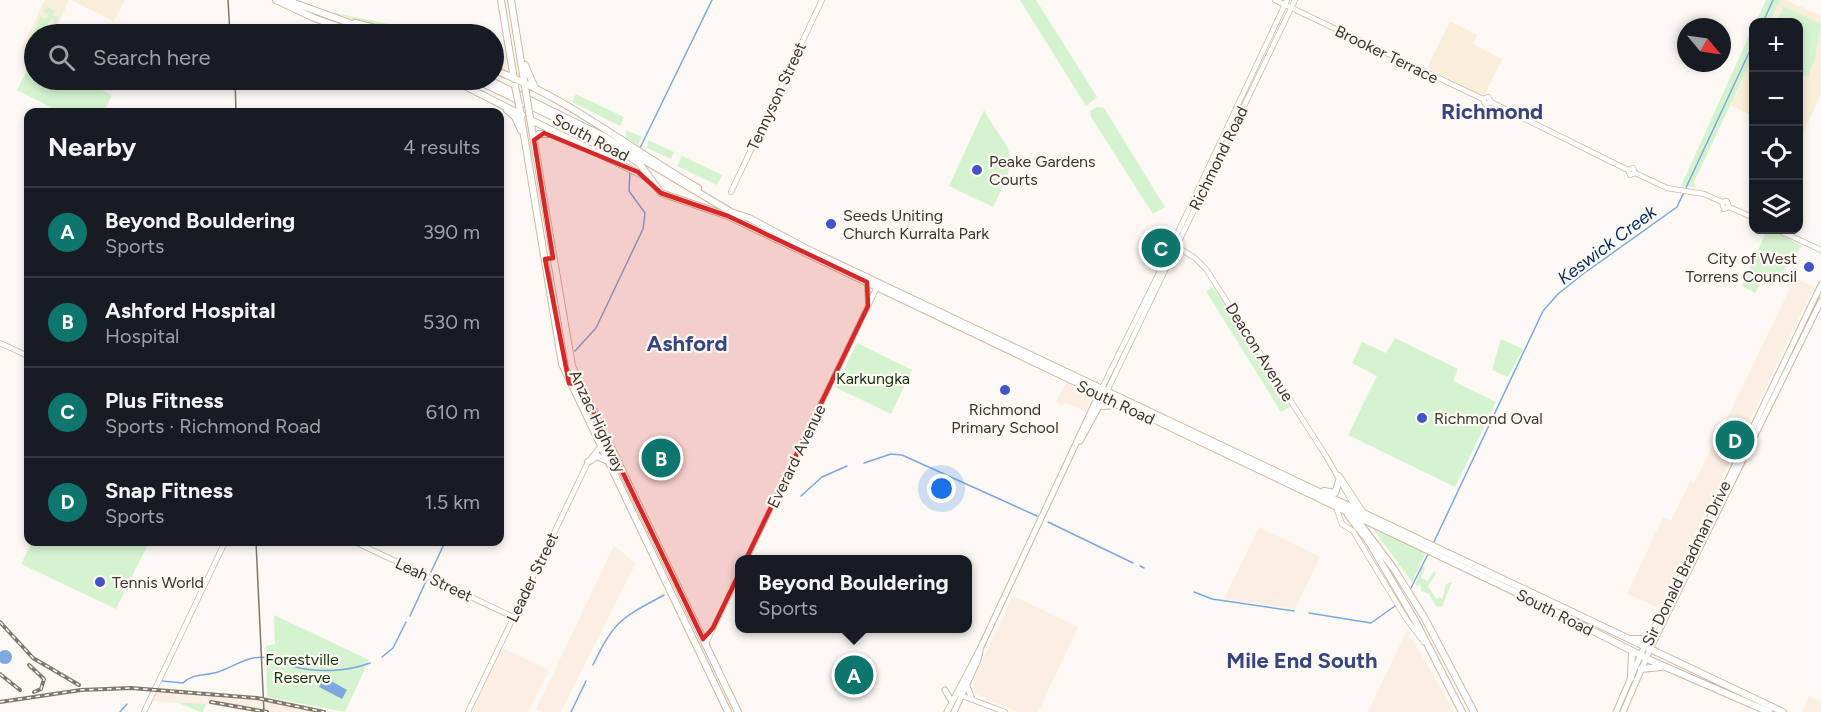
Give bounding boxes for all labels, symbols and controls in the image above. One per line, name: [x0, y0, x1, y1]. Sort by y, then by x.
north arrow: [1677, 18, 1731, 72]
map controls: [1749, 18, 1803, 234]
button: +: [1749, 18, 1803, 72]
street label: Brooker Terrace: [1332, 21, 1442, 88]
search box: [24, 24, 504, 90]
street label: Tennyson Street: [743, 39, 810, 153]
icon: search: [45, 41, 78, 74]
text: Search here: [93, 44, 211, 71]
button: −: [1749, 72, 1803, 126]
district label: Richmond: [1441, 98, 1543, 125]
street label: Richmond Road: [1185, 103, 1252, 213]
street label: South Road: [549, 109, 632, 165]
button: locate: [1749, 126, 1803, 180]
text: Nearby: [48, 131, 136, 163]
text: 4 results: [403, 135, 480, 159]
place label: Peake Gardens Courts: [989, 152, 1096, 189]
marker: Peake Gardens Courts: [970, 163, 984, 177]
button: layers: [1749, 180, 1803, 234]
water label: Keswick Creek: [1553, 200, 1662, 289]
place label: Seeds Uniting Church Kurralta Park: [843, 206, 989, 243]
text: Beyond Bouldering: [105, 207, 295, 234]
marker: Seeds Uniting Church Kurralta Park: [824, 217, 838, 231]
text: A: [60, 220, 75, 244]
text: 390 m: [423, 220, 480, 244]
pin: C: [1142, 226, 1180, 270]
text: Sports: [105, 234, 164, 258]
place label: City of West Torrens Council: [1685, 249, 1797, 286]
marker: City of West Torrens Council: [1802, 260, 1816, 274]
text: Ashford Hospital: [105, 297, 276, 324]
street label: Deacon Avenue: [1222, 299, 1298, 405]
text: B: [61, 310, 74, 334]
text: 530 m: [423, 310, 480, 334]
text: Hospital: [105, 324, 180, 348]
district label: Ashford: [646, 330, 728, 357]
street label: Anzac Highway: [565, 367, 630, 476]
park label: Karkungka: [836, 369, 910, 388]
street label: South Road: [1074, 376, 1158, 429]
marker: Richmond Primary School: [998, 383, 1012, 397]
text: Plus Fitness: [105, 387, 224, 414]
text: C: [60, 400, 75, 424]
text: 610 m: [426, 400, 480, 424]
place label: Richmond Primary School: [951, 400, 1059, 437]
street label: Everard Avenue: [763, 401, 830, 511]
place label: Richmond Oval: [1434, 409, 1543, 428]
marker: Richmond Oval: [1415, 411, 1429, 425]
text: Sports · Richmond Road: [105, 414, 321, 438]
pin: D: [1716, 418, 1754, 462]
pin: B: [642, 436, 680, 480]
your location: [927, 474, 956, 503]
text: Snap Fitness: [105, 477, 233, 504]
street label: Sir Donald Bradman Drive: [1638, 477, 1735, 649]
text: D: [61, 490, 75, 514]
text: 1.5 km: [424, 490, 480, 514]
text: Sports: [105, 504, 164, 528]
street label: Leader Street: [503, 529, 562, 625]
street label: Leah Street: [392, 553, 475, 606]
popup: [735, 555, 972, 633]
text: Beyond Bouldering: [758, 569, 949, 596]
place label: Tennis World: [112, 573, 204, 592]
marker: Tennis World: [93, 575, 107, 589]
street label: South Road: [1513, 585, 1596, 640]
text: Sports: [758, 596, 818, 620]
district label: Mile End South: [1226, 647, 1378, 674]
park label: Forestville Reserve: [265, 650, 339, 687]
pin: A: [834, 652, 874, 698]

